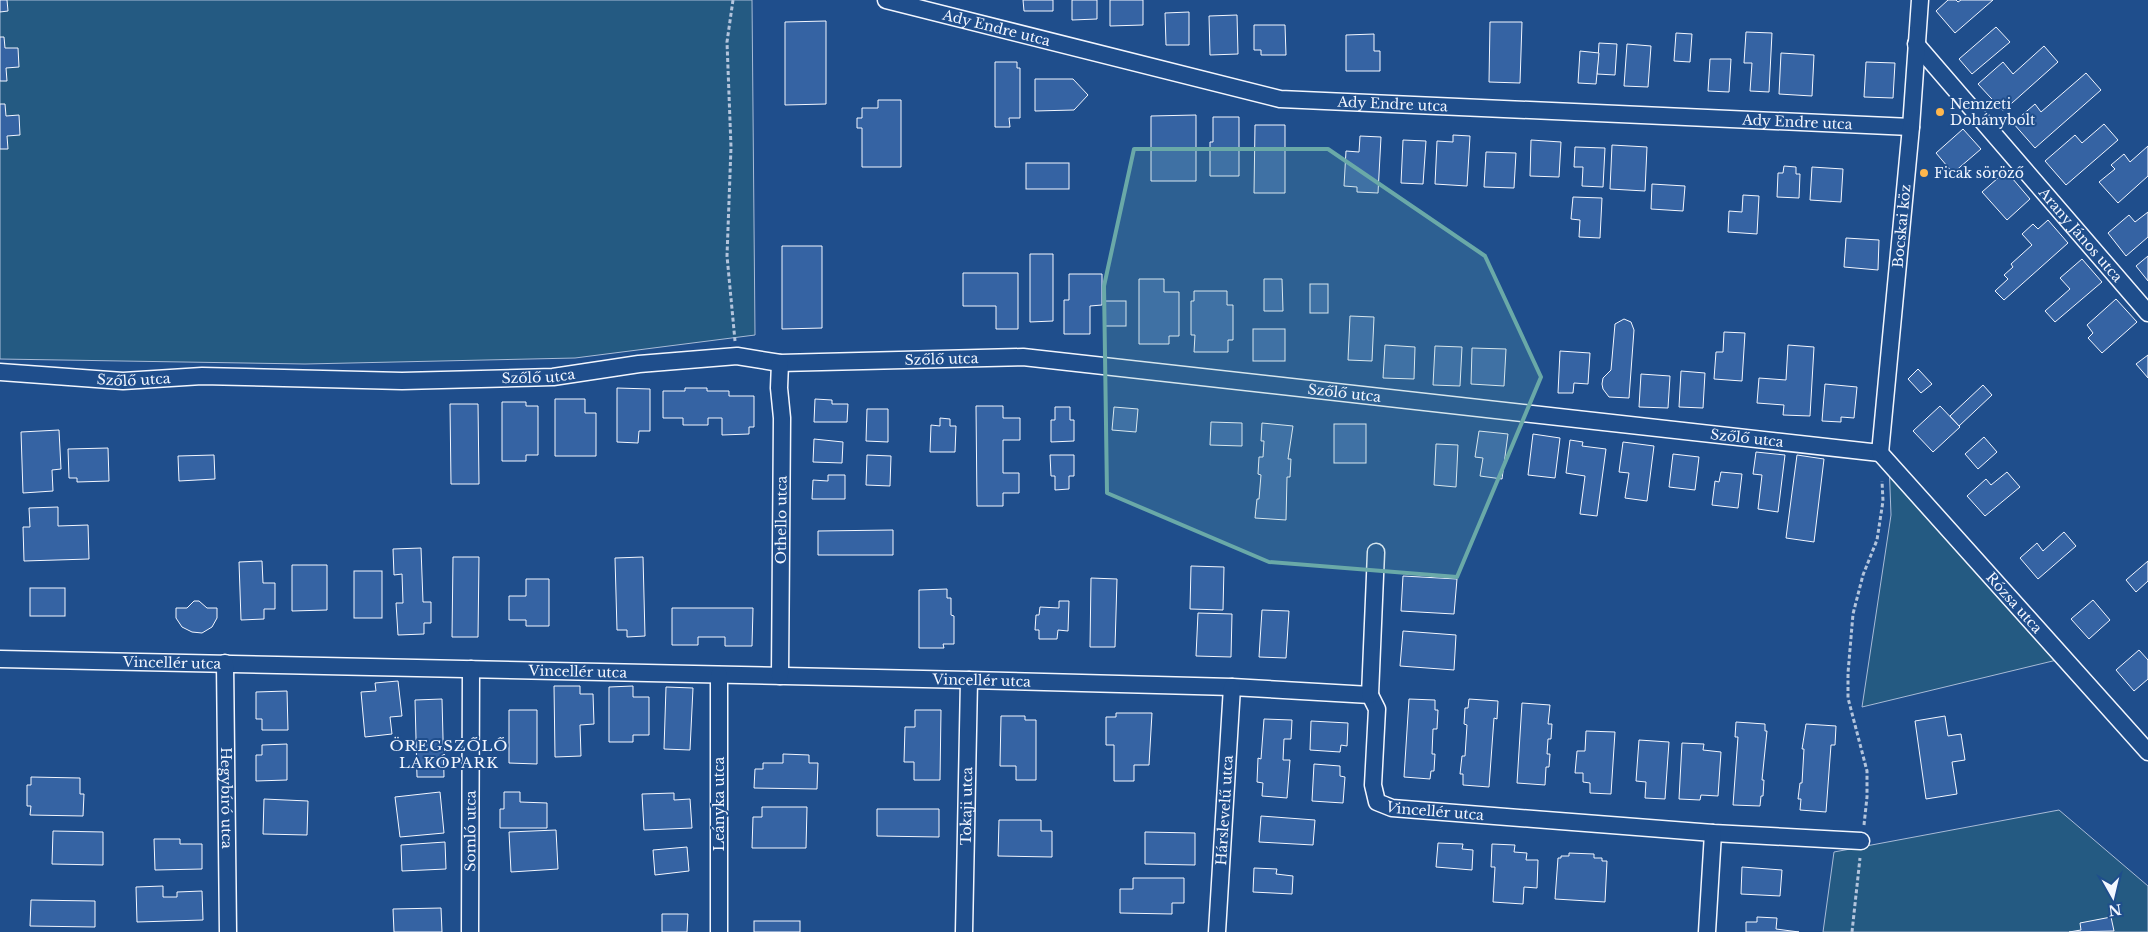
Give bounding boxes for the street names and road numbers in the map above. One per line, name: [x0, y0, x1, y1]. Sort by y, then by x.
street label: Ady Endre utca: [940, 5, 1052, 50]
street label: Ady Endre utca: [1336, 93, 1448, 115]
street label: Ady Endre utca: [1741, 110, 1853, 133]
street label: Bocskai köz: [1889, 183, 1915, 269]
street label: Arany János utca: [2034, 183, 2126, 286]
street label: Szőlő utca: [904, 349, 979, 369]
street label: Szőlő utca: [501, 365, 577, 387]
street label: Szőlő utca: [96, 369, 171, 390]
street label: Szőlő utca: [1307, 380, 1382, 406]
street label: Szőlő utca: [1709, 425, 1785, 451]
street label: Othello utca: [772, 475, 791, 564]
street label: Rózsa utca: [1982, 568, 2046, 637]
street label: Vincellér utca: [122, 653, 222, 673]
street label: Vincellér utca: [528, 661, 627, 682]
street label: Vincellér utca: [931, 670, 1031, 691]
street label: Hegybíró utca: [217, 747, 236, 849]
street label: Hárslevelű utca: [1212, 754, 1237, 866]
street label: Leányka utca: [710, 757, 728, 851]
street label: Tokaji utca: [957, 766, 976, 845]
street label: Somló utca: [461, 790, 480, 872]
street label: Vincellér utca: [1382, 797, 1485, 824]

